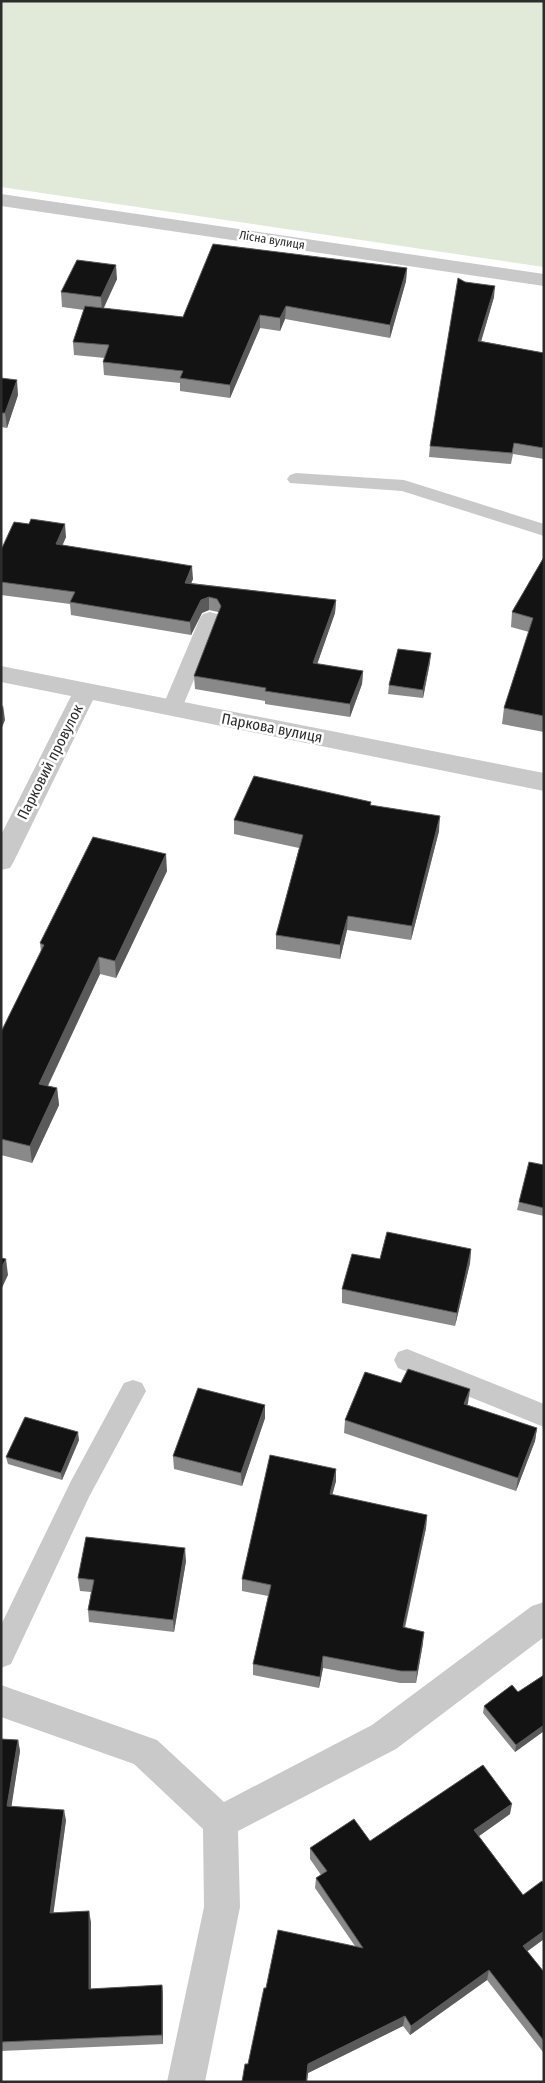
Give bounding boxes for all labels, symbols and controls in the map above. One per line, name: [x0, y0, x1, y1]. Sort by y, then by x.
street label: Лісна вулиця: [238, 228, 306, 252]
street label: Парковий провулок: [13, 701, 87, 823]
street label: Паркова вулиця: [220, 709, 324, 747]

